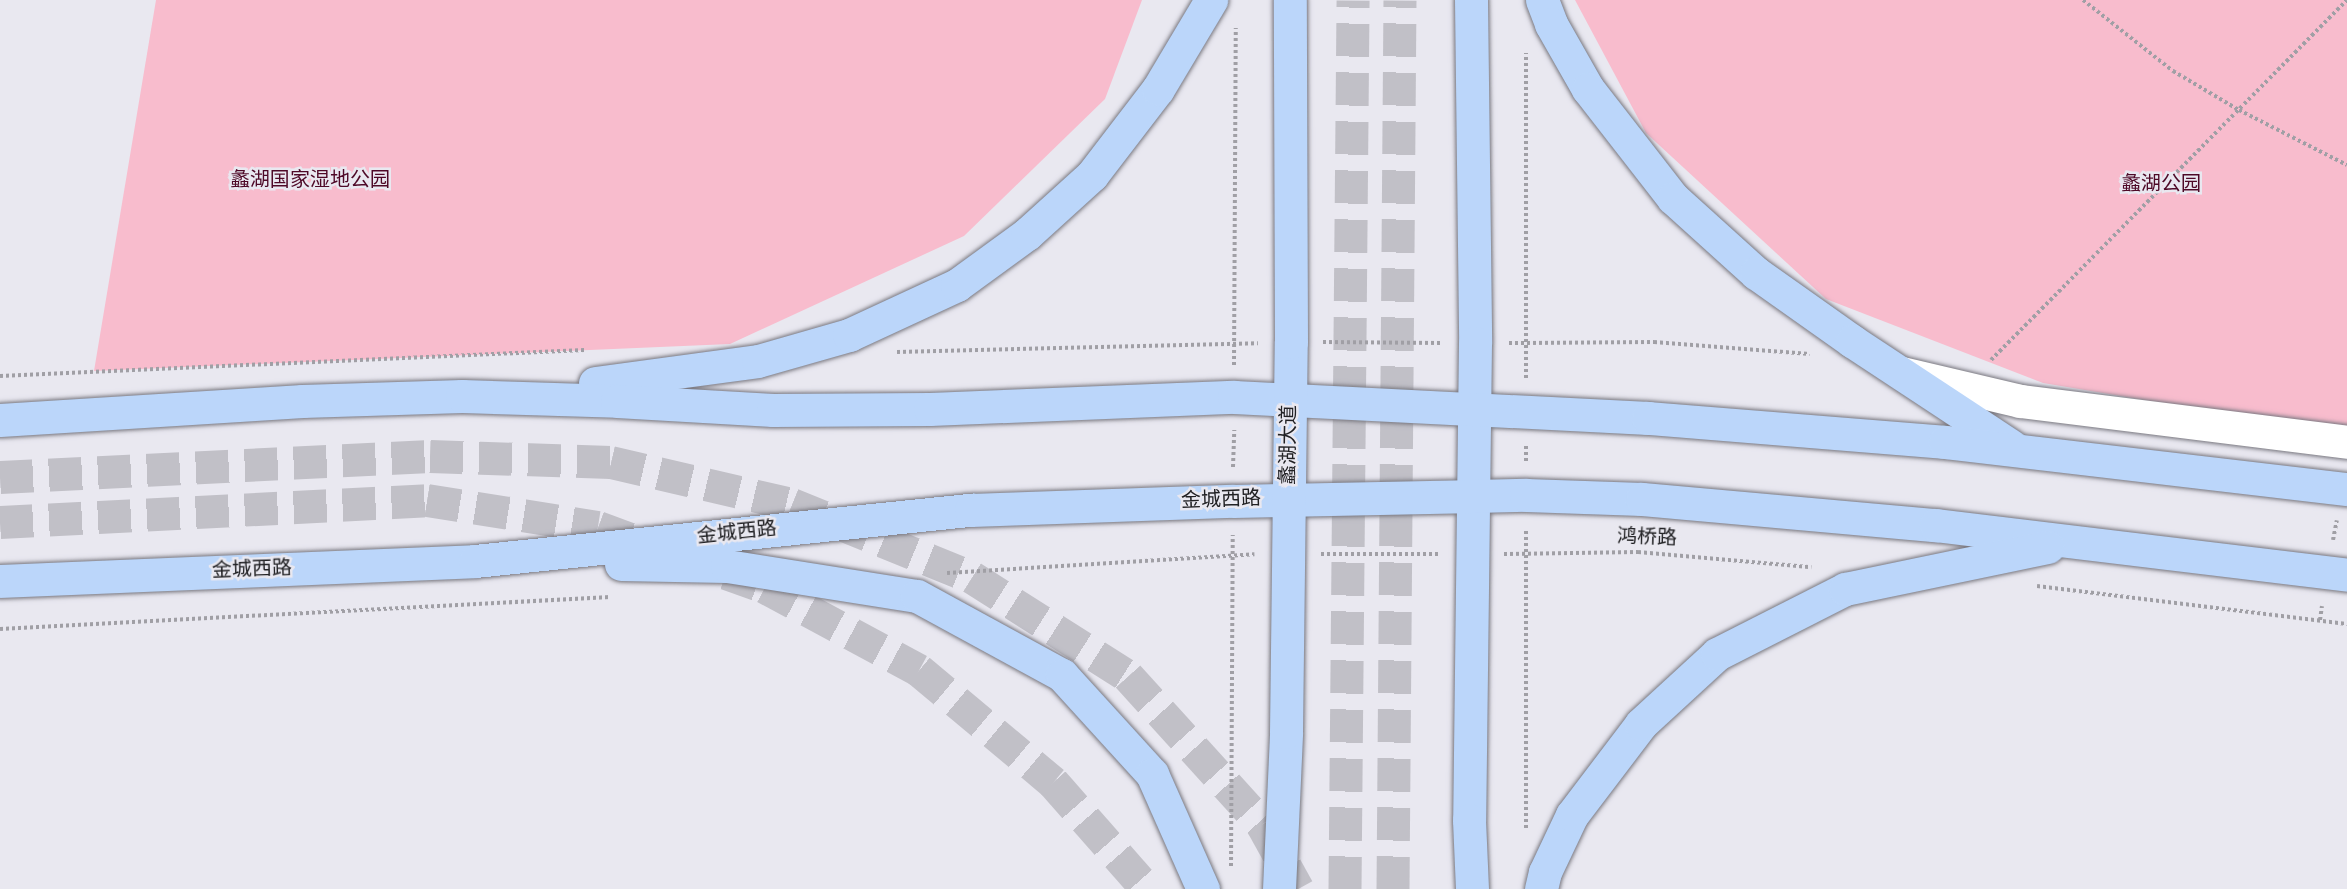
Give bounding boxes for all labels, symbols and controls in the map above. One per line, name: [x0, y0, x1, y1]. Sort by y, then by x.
park label: 蠡湖国家湿地公园: [230, 169, 390, 193]
park label: 蠡湖公园: [2121, 173, 2201, 197]
street label: 蠡湖大道: [1277, 405, 1303, 485]
street label: 金城西路: [1181, 488, 1261, 514]
street label: 金城西路: [696, 518, 778, 550]
street label: 鸿桥路: [1617, 526, 1677, 552]
street label: 金城西路: [212, 558, 292, 584]

